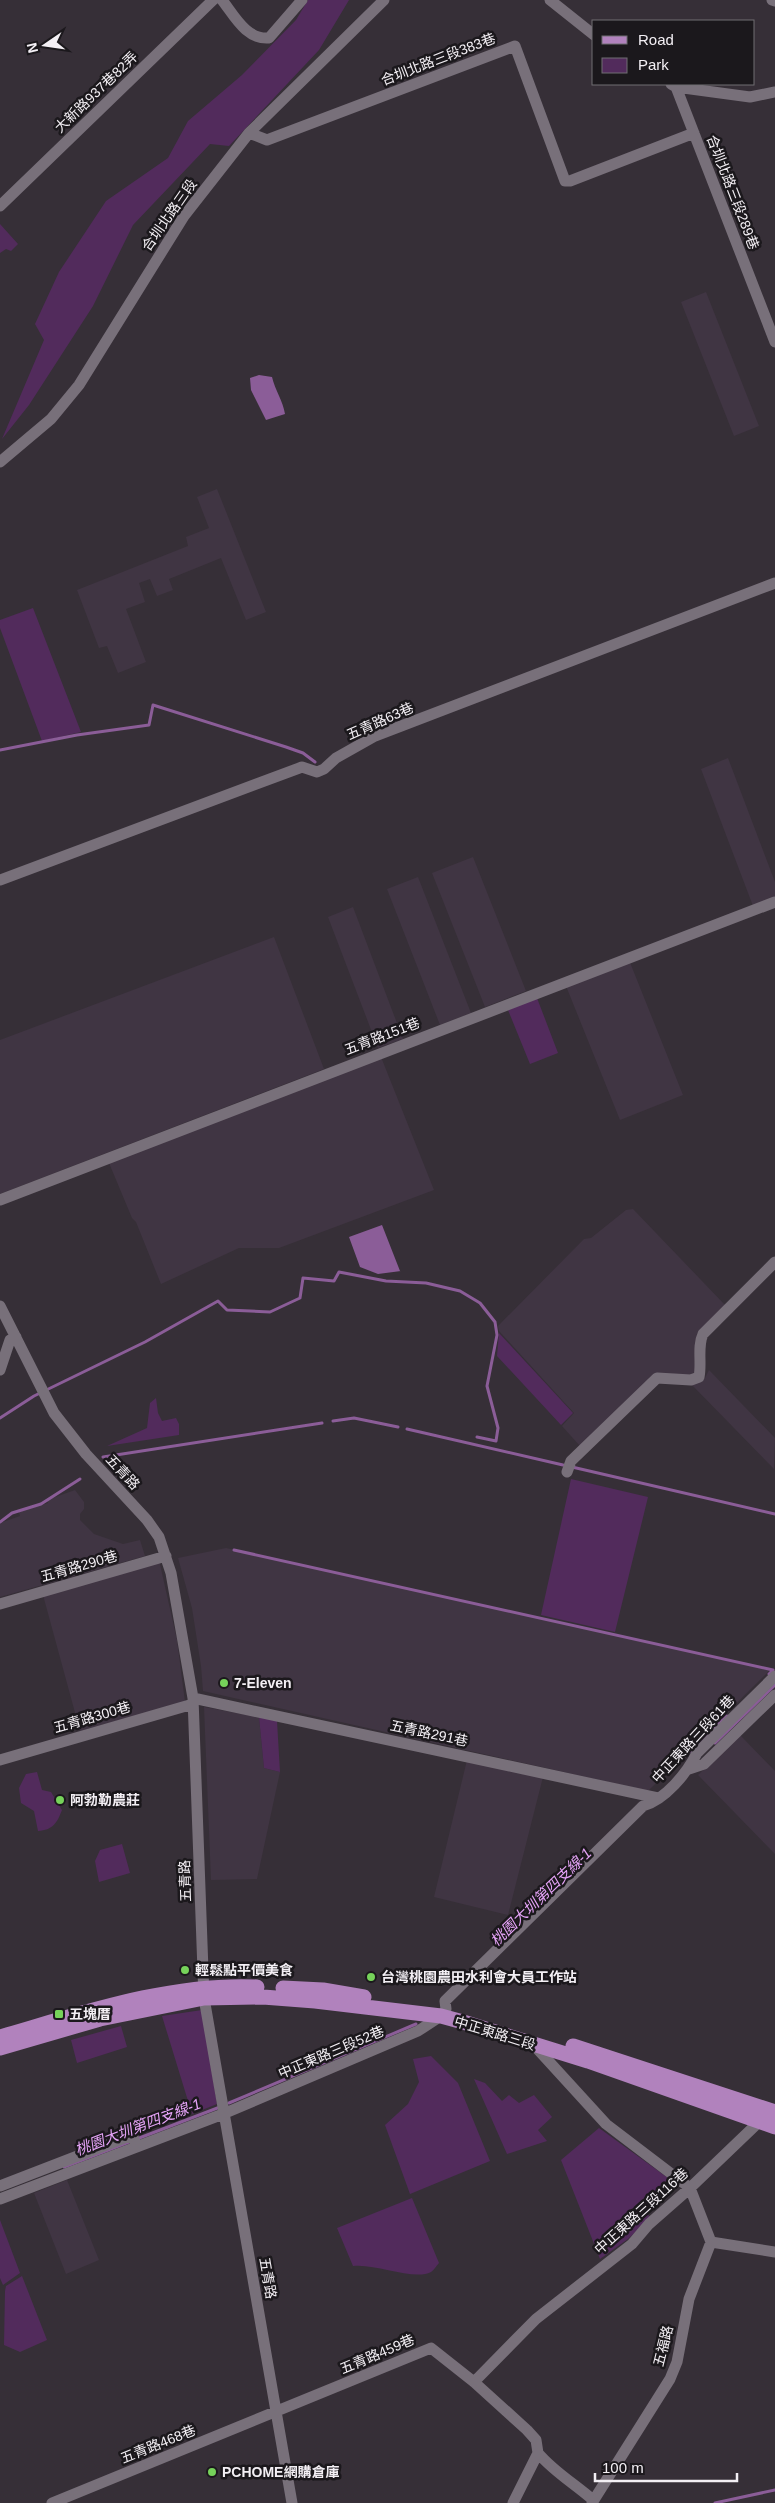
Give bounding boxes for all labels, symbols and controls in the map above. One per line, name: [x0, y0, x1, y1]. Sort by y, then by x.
north arrow: [20, 20, 70, 70]
legend: [592, 20, 755, 85]
street label: 合圳北路三段383巷: [378, 30, 498, 88]
text: Road: [638, 31, 674, 48]
text: N: [23, 41, 41, 55]
street label: 大新路937巷82弄: [51, 48, 141, 136]
text: Park: [638, 56, 669, 73]
street label: 合圳北路三段289巷: [704, 132, 762, 252]
street label: 合圳北路三段: [138, 176, 200, 254]
street label: 五青路63巷: [344, 699, 416, 743]
street label: 五青路151巷: [342, 1014, 422, 1058]
street label: 五青路: [103, 1451, 143, 1493]
street label: 五青路290巷: [39, 1547, 119, 1585]
place label: 7-Eleven: [234, 1675, 292, 1691]
marker: 7-Eleven: [218, 1677, 230, 1689]
street label: 中正東路三段61巷: [648, 1692, 738, 1786]
street label: 五青路300巷: [52, 1698, 132, 1736]
street label: 五青路291巷: [389, 1717, 469, 1749]
place label: 阿勃勒農莊: [70, 1792, 140, 1808]
marker: 阿勃勒農莊: [54, 1794, 66, 1806]
water label: 桃園大圳第四支線-1: [487, 1844, 595, 1949]
street label: 五青路: [176, 1860, 194, 1902]
place label: 輕鬆點平價美食: [195, 1962, 293, 1978]
marker: 輕鬆點平價美食: [179, 1964, 191, 1976]
place label: 台灣桃園農田水利會大員工作站: [381, 1969, 577, 1985]
marker: 台灣桃園農田水利會大員工作站: [365, 1971, 377, 1983]
place label: 五塊厝: [69, 2006, 111, 2022]
marker: 五塊厝: [53, 2008, 65, 2020]
street label: 中正東路三段: [452, 2013, 538, 2053]
street label: 中正東路三段52巷: [276, 2022, 386, 2082]
water label: 桃園大圳第四支線-1: [73, 2095, 203, 2158]
street label: 中正東路三段116巷: [591, 2165, 691, 2257]
street label: 五青路: [256, 2256, 280, 2300]
street label: 五福路: [650, 2324, 676, 2368]
street label: 五青路459巷: [337, 2331, 417, 2377]
street label: 五青路468巷: [118, 2422, 198, 2466]
scale bar: [595, 2450, 738, 2482]
text: 100 m: [602, 2459, 644, 2476]
place label: PCHOME網購倉庫: [222, 2464, 339, 2480]
marker: PCHOME網購倉庫: [206, 2466, 218, 2478]

